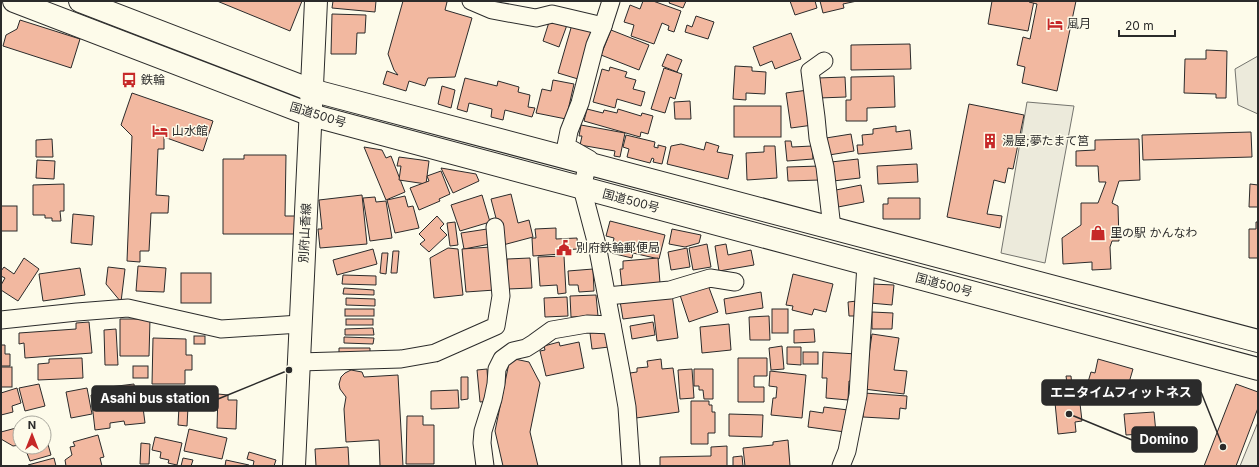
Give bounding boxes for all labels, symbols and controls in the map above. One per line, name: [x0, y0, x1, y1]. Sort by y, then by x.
scale bar: [1119, 12, 1175, 38]
hotel icon: 風月: [1046, 15, 1064, 33]
place label: 風月: [1067, 16, 1091, 31]
text: 20 m: [1125, 18, 1154, 33]
bus stop icon: 鉄輪: [120, 71, 138, 89]
place label: 鉄輪: [141, 72, 165, 87]
street label: 国道500号: [288, 99, 348, 130]
hotel icon: 山水館: [151, 122, 169, 140]
place label: 山水館: [172, 123, 208, 138]
building icon: 湯屋;夢たまて筥: [981, 132, 999, 150]
place label: 湯屋;夢たまて筥: [1002, 133, 1089, 148]
street label: 国道500号: [601, 186, 661, 215]
street label: 別府山香線: [295, 203, 314, 263]
shop icon: 里の駅 かんなわ: [1089, 224, 1107, 242]
place label: 里の駅 かんなわ: [1110, 225, 1197, 240]
public building icon: 別府鉄輪郵便局: [555, 239, 573, 257]
place label: 別府鉄輪郵便局: [576, 240, 660, 255]
street label: 国道500号: [914, 270, 974, 299]
callout: エニタイムフィットネス: [1042, 380, 1201, 405]
text: エニタイムフィットネス: [1050, 384, 1192, 400]
callout: Asahi bus station: [92, 386, 218, 411]
text: Asahi bus station: [100, 390, 210, 406]
north arrow: [12, 415, 52, 455]
text: N: [28, 418, 36, 432]
callout: Domino: [1132, 427, 1197, 452]
text: Domino: [1140, 431, 1188, 447]

